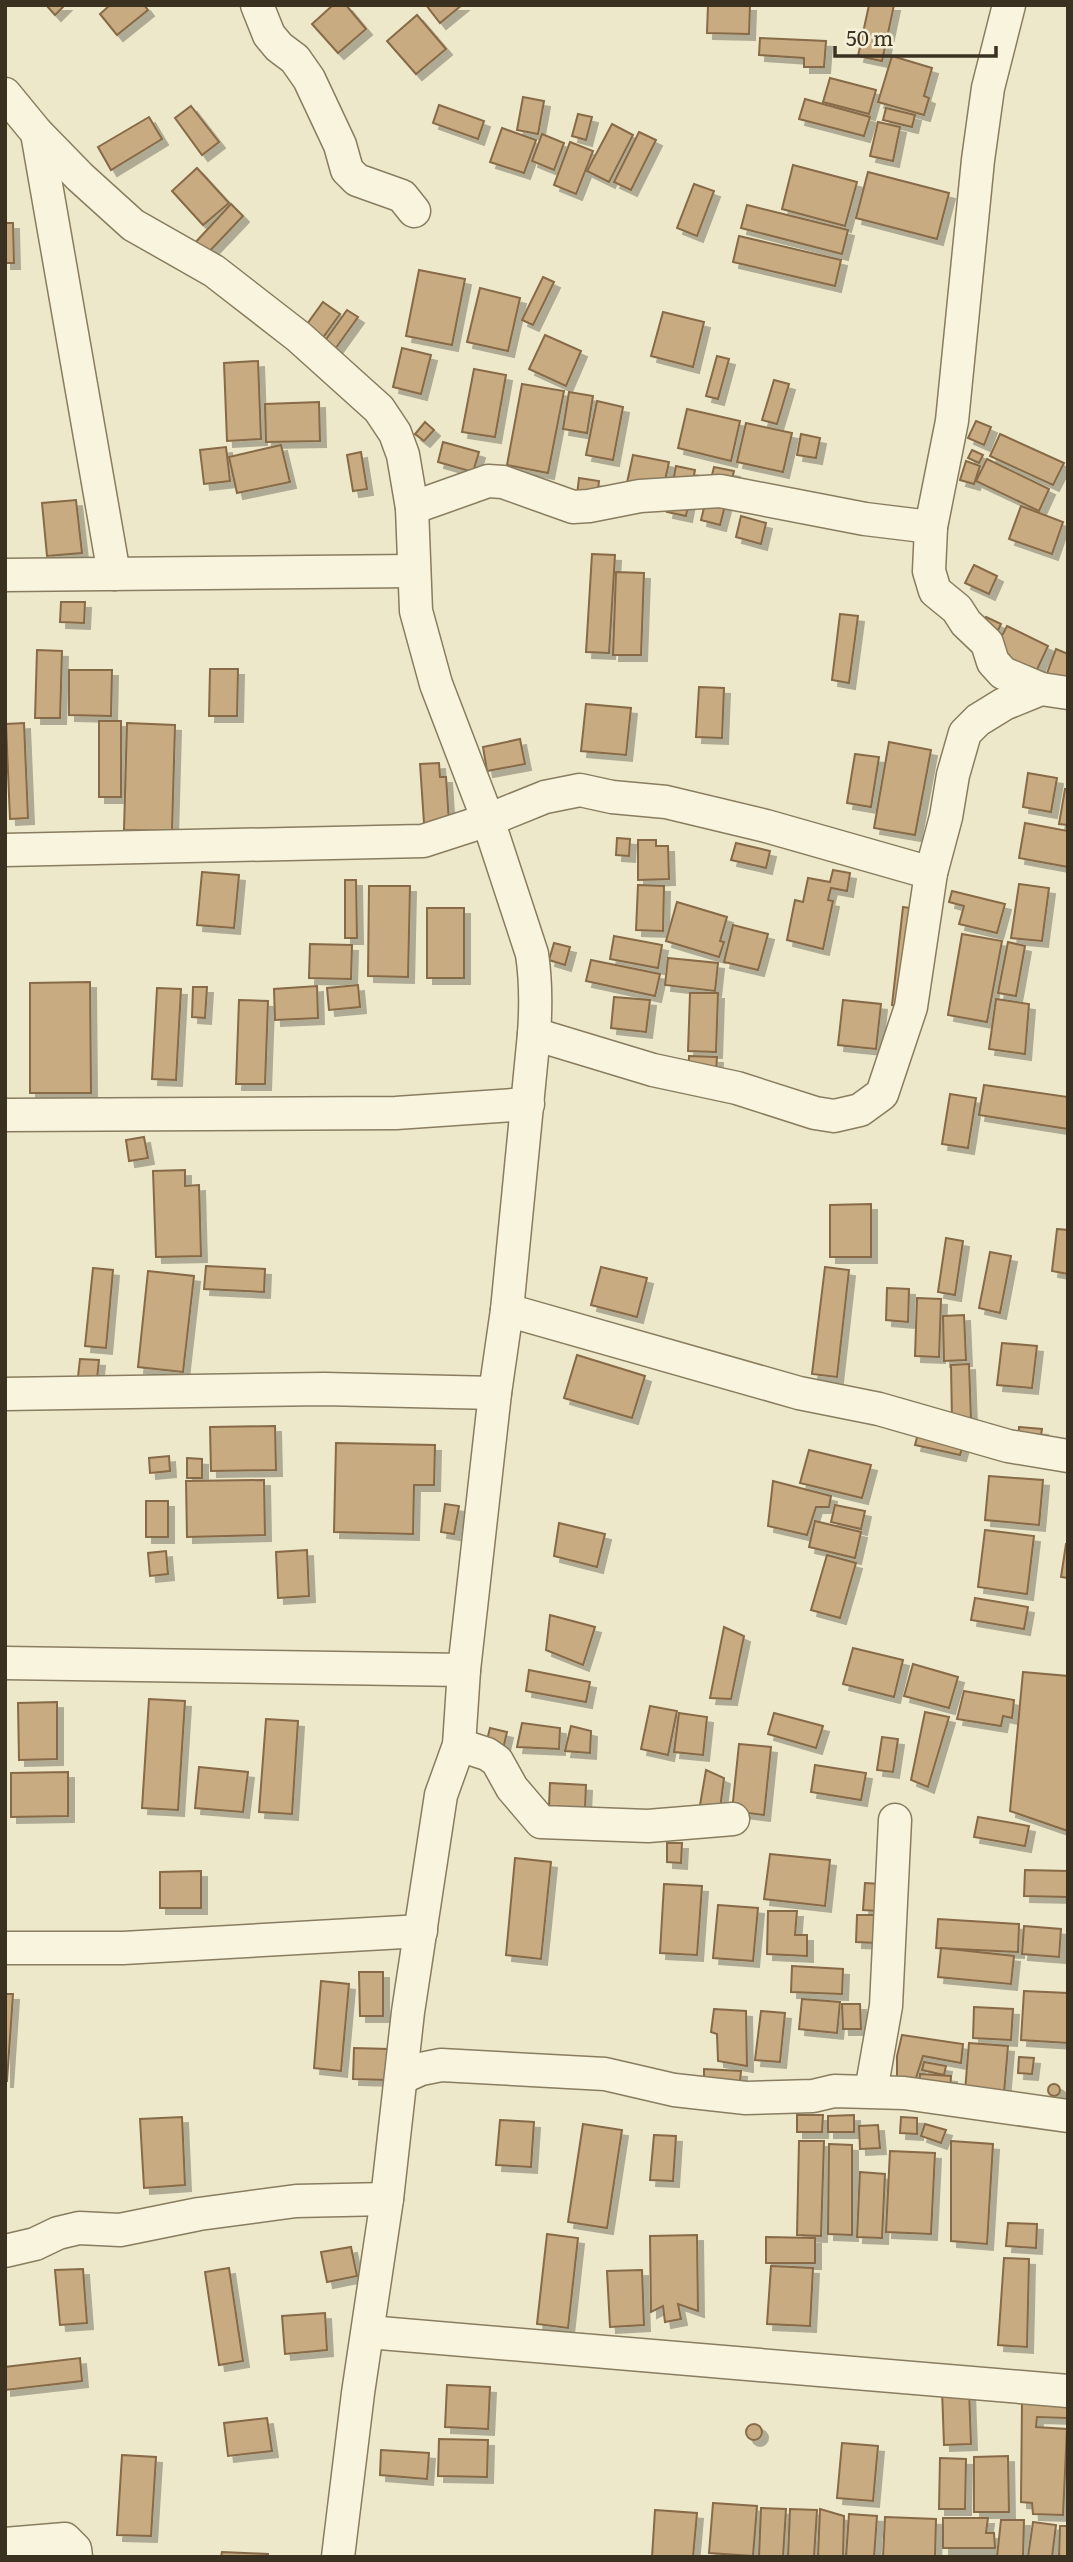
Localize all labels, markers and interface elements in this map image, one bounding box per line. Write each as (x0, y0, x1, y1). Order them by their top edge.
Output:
scale bar (835, 14, 996, 58)
text: 50 m (846, 21, 893, 52)

